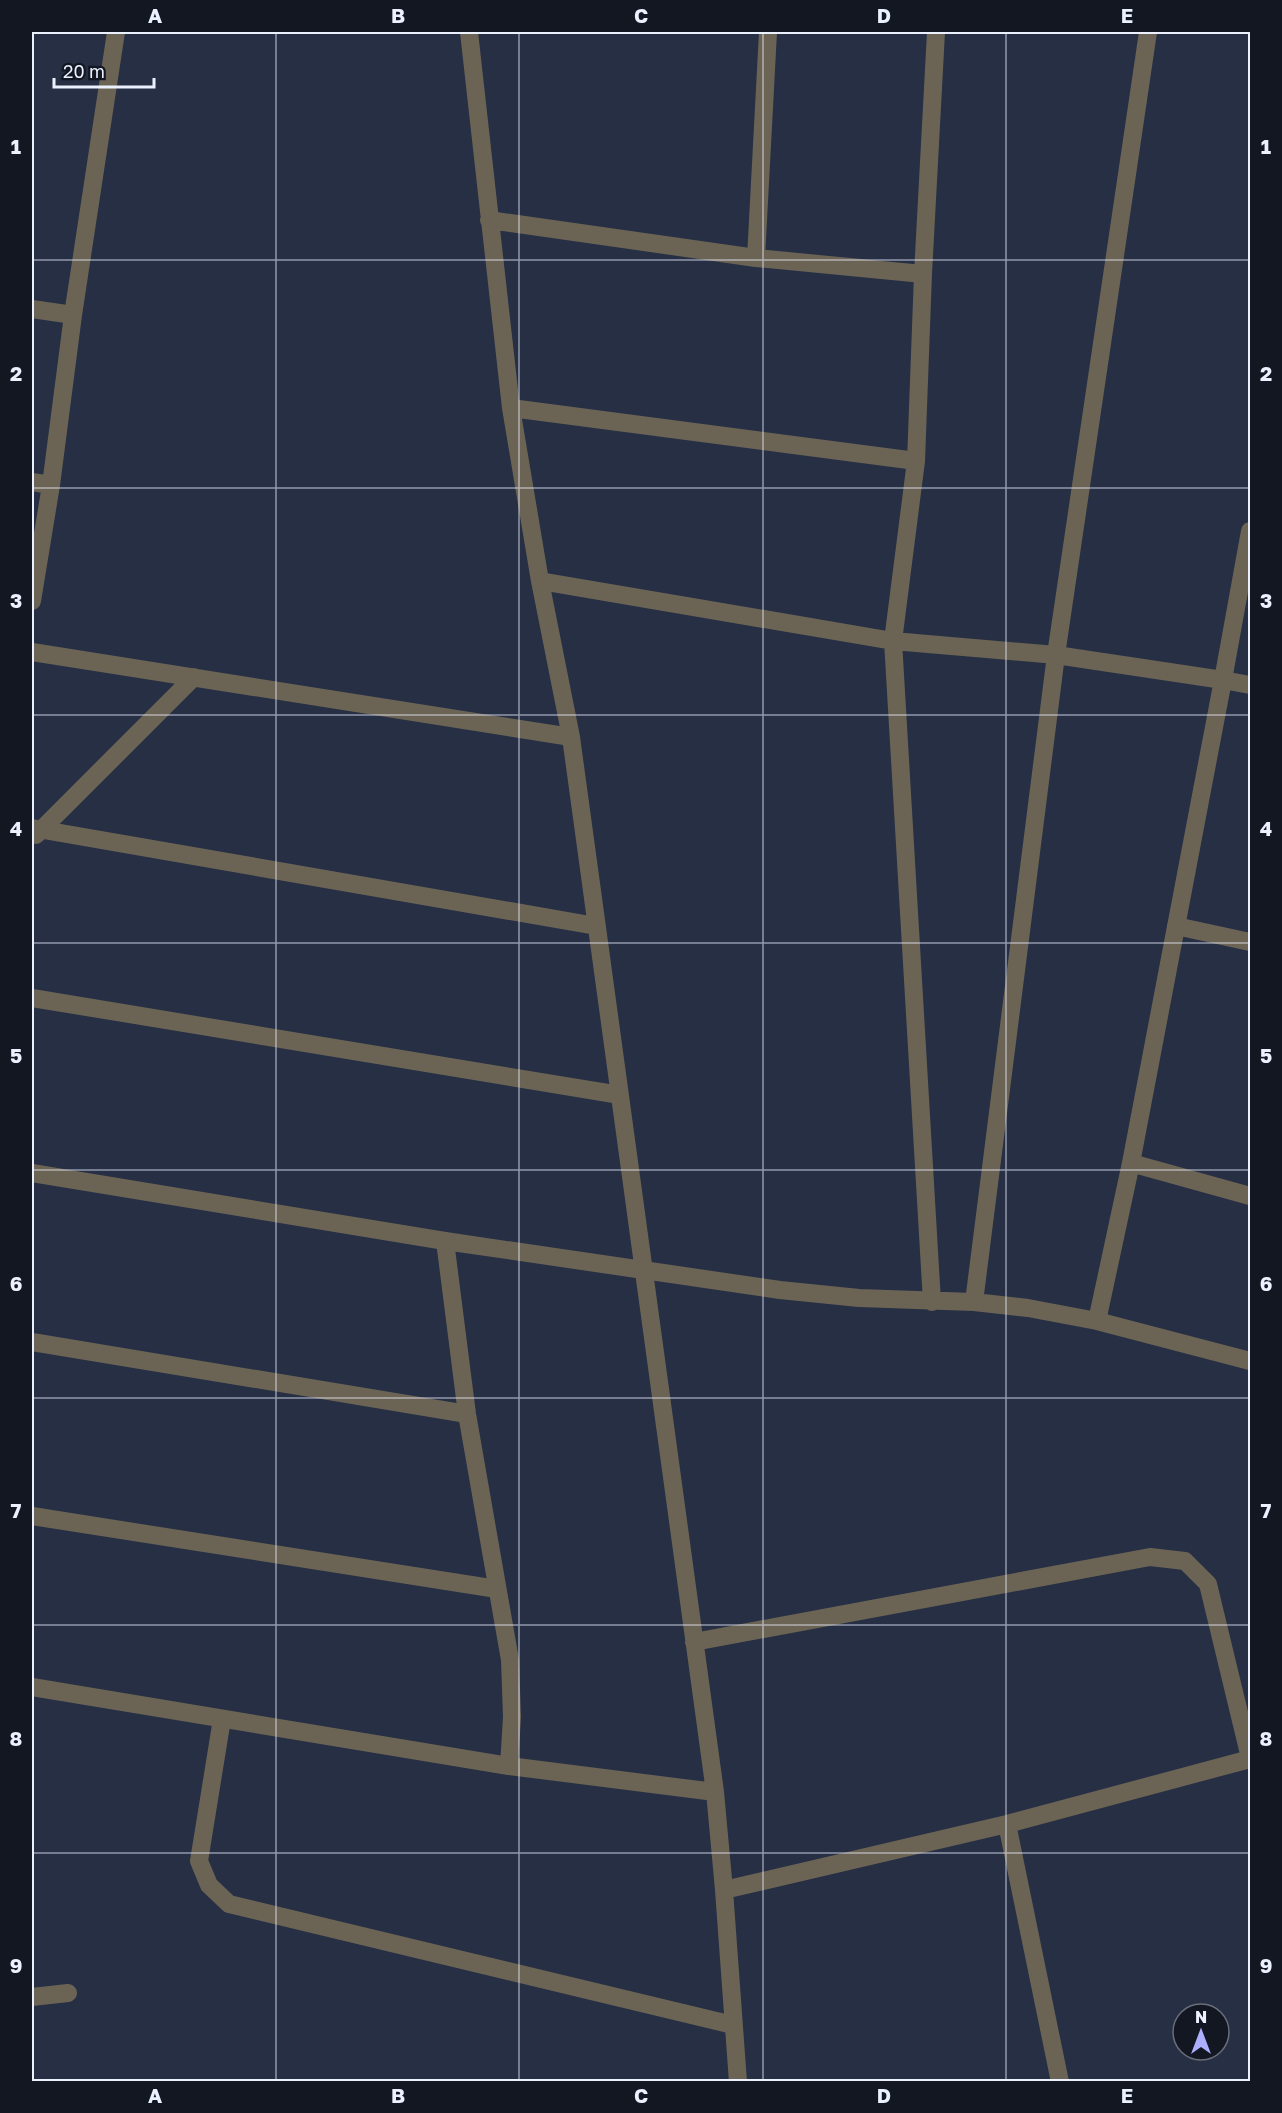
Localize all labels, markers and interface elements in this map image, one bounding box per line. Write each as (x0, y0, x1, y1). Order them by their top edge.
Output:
text: A (148, 3, 162, 27)
text: B (391, 3, 405, 27)
text: C (634, 3, 648, 27)
text: D (877, 3, 891, 27)
text: E (1121, 3, 1133, 27)
scale bar (54, 51, 154, 89)
text: 20 m (63, 60, 105, 82)
text: 1 (11, 134, 21, 158)
text: 1 (1261, 134, 1271, 158)
text: 2 (10, 361, 22, 385)
text: 2 (1260, 361, 1272, 385)
text: 3 (10, 588, 22, 612)
text: 3 (1260, 588, 1272, 612)
text: 4 (10, 816, 22, 840)
text: 4 (1260, 816, 1272, 840)
text: 5 (10, 1043, 22, 1067)
text: 5 (1260, 1043, 1272, 1067)
text: 6 (10, 1271, 22, 1295)
text: 6 (1260, 1271, 1272, 1295)
text: 7 (11, 1498, 22, 1522)
text: 7 (1261, 1498, 1272, 1522)
text: 8 (10, 1726, 22, 1750)
text: 8 (1260, 1726, 1272, 1750)
text: 9 (10, 1953, 22, 1977)
text: 9 (1260, 1953, 1272, 1977)
north arrow (1171, 2002, 1231, 2062)
text: N (1195, 2007, 1207, 2027)
text: A (148, 2083, 162, 2107)
text: B (391, 2083, 405, 2107)
text: C (634, 2083, 648, 2107)
text: D (877, 2083, 891, 2107)
text: E (1121, 2083, 1133, 2107)

